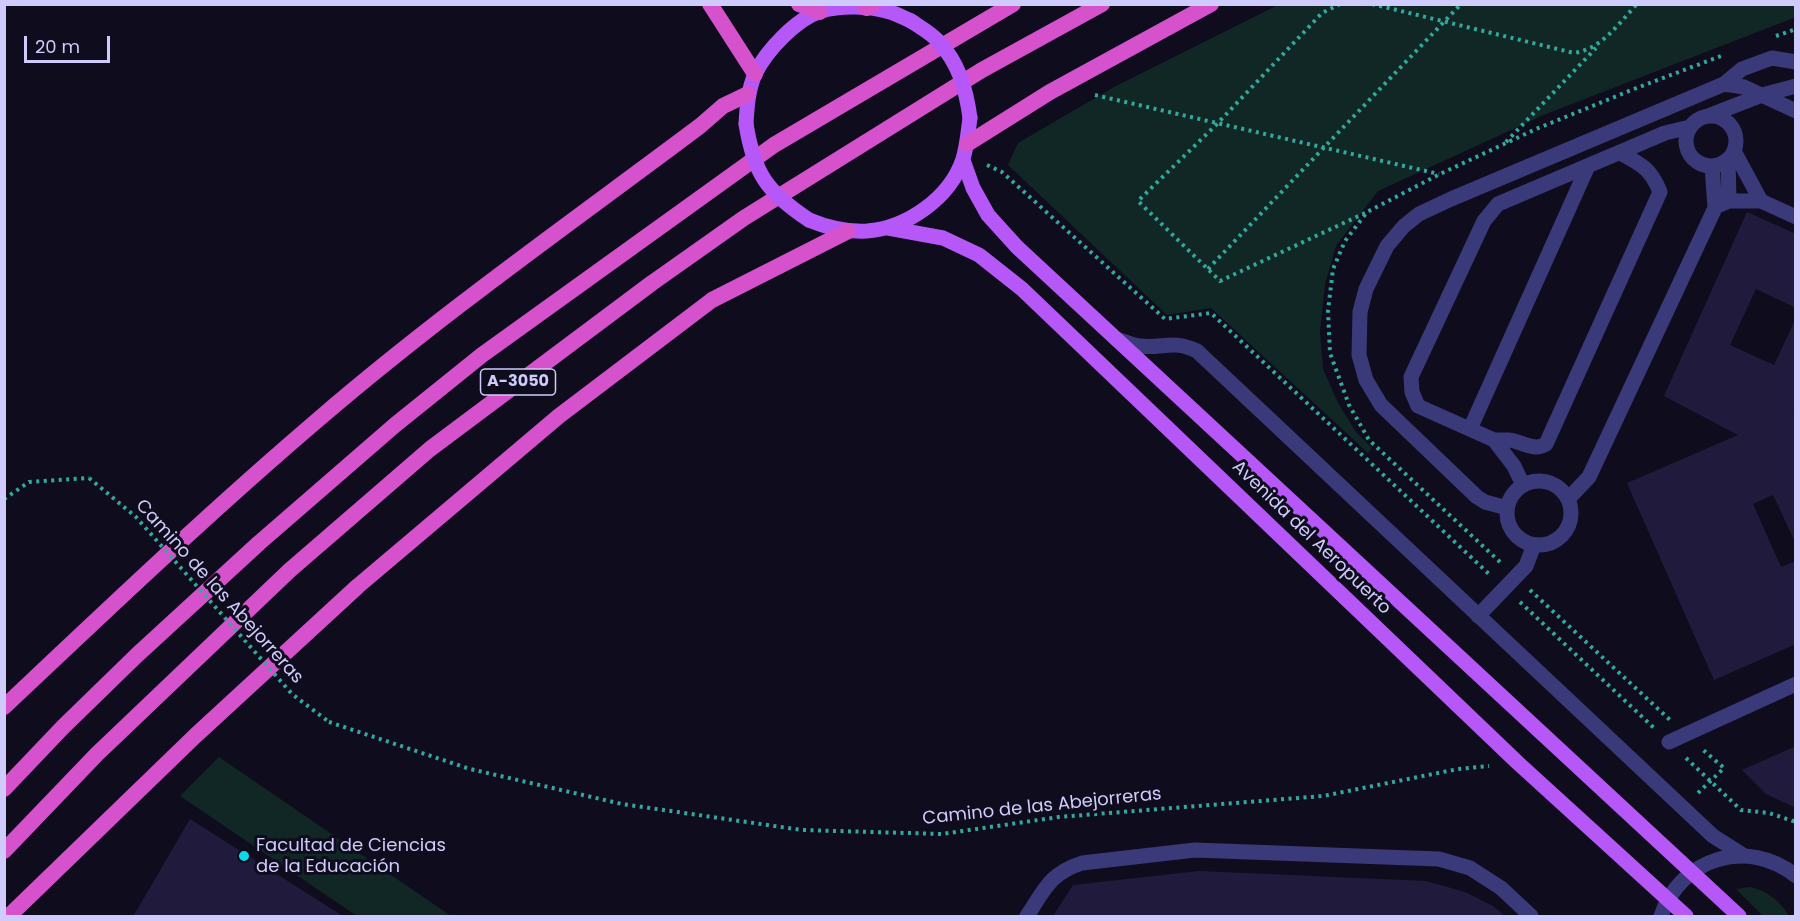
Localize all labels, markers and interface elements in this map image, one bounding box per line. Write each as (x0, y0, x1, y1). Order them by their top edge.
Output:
scale bar (27, 24, 112, 62)
text: 20 m (35, 34, 80, 59)
road number: A-3050 (480, 369, 556, 395)
street label: Avenida del Aeropuerto (1227, 457, 1395, 619)
street label: Camino de las Abejorreras (131, 496, 307, 688)
street label: Camino de las Abejorreras (921, 784, 1163, 830)
place label: Facultad de Ciencias de la Educación (256, 835, 446, 878)
marker: Facultad de Ciencias de la Educación (237, 849, 251, 863)

